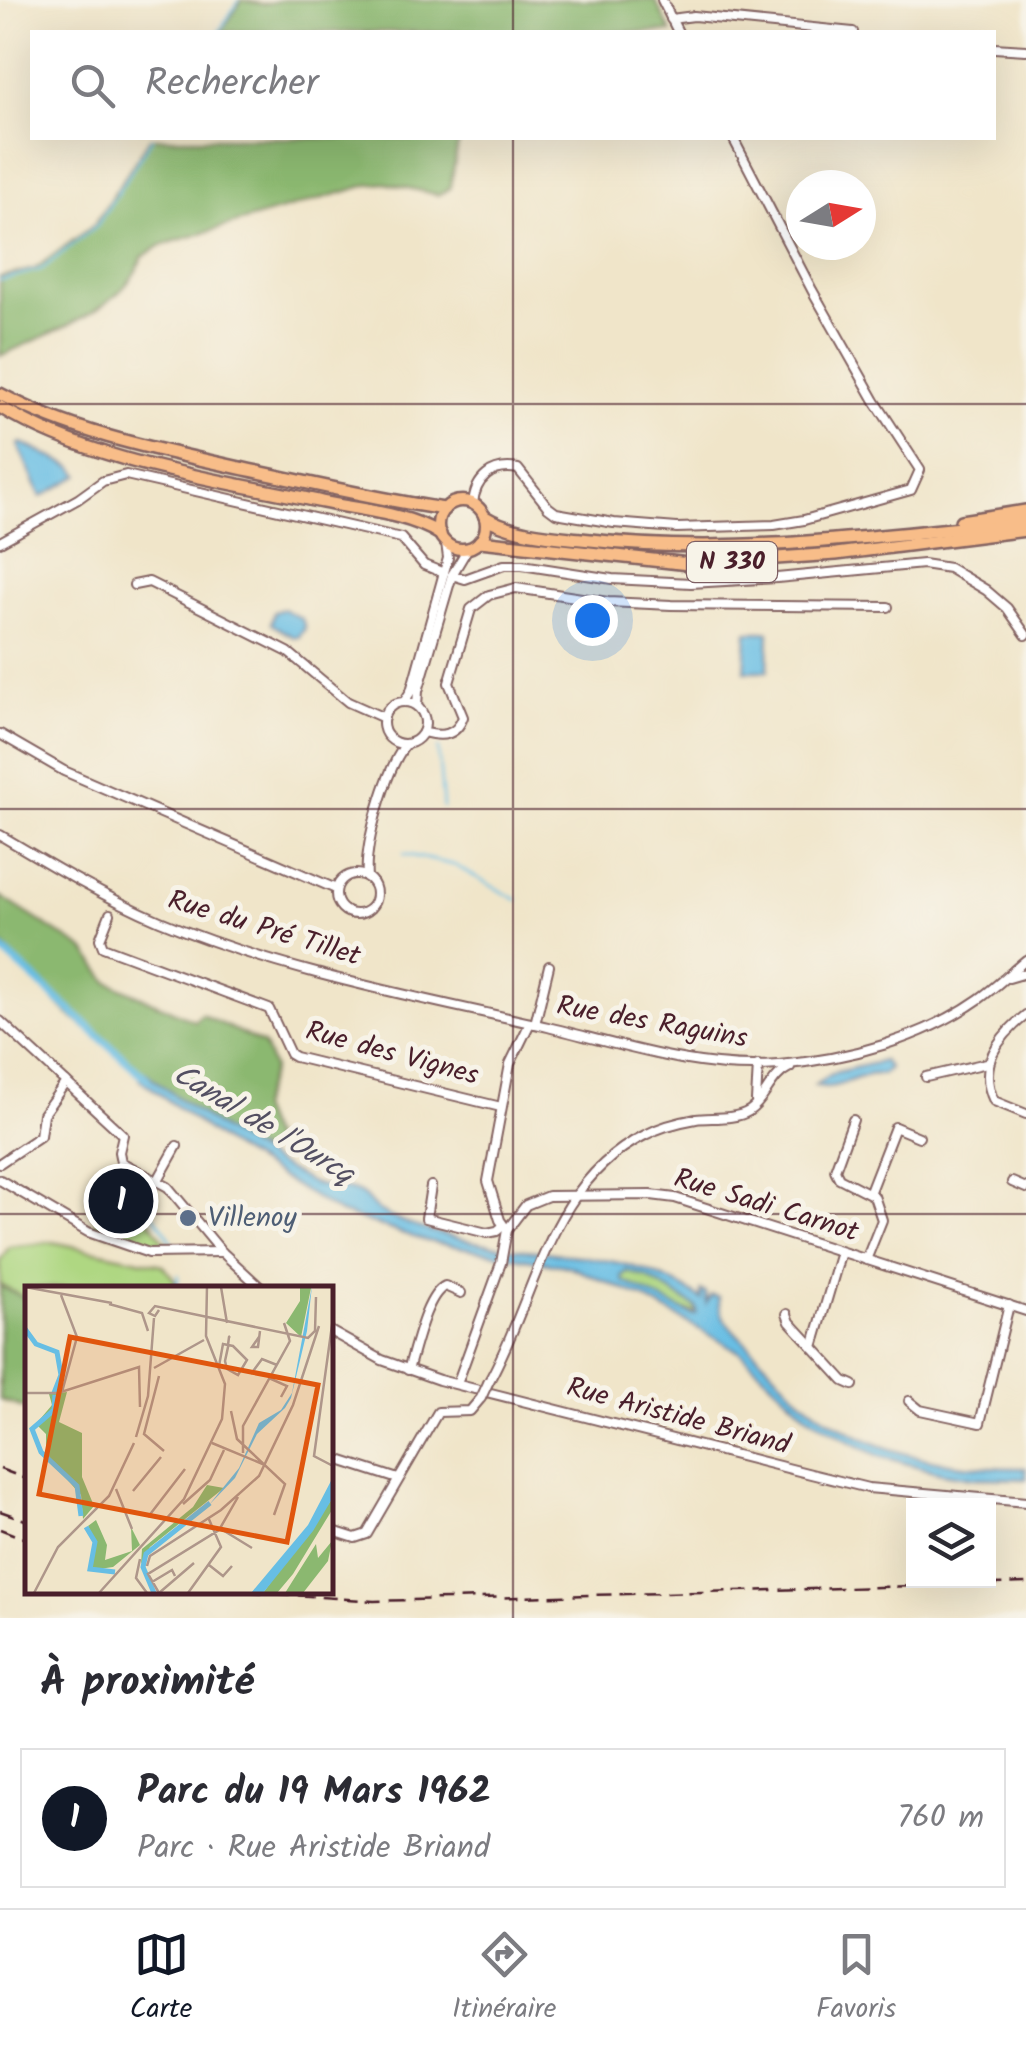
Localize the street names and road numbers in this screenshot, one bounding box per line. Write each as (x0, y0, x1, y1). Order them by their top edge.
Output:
road number: N 330 (687, 542, 777, 582)
street label: Rue du Pré Tillet (162, 878, 367, 980)
street label: Rue des Raguins (553, 984, 751, 1062)
street label: Rue des Vignes (300, 1009, 484, 1099)
street label: Rue Sadi Carnot (668, 1157, 865, 1256)
street label: Rue Aristide Briand (561, 1366, 796, 1469)

